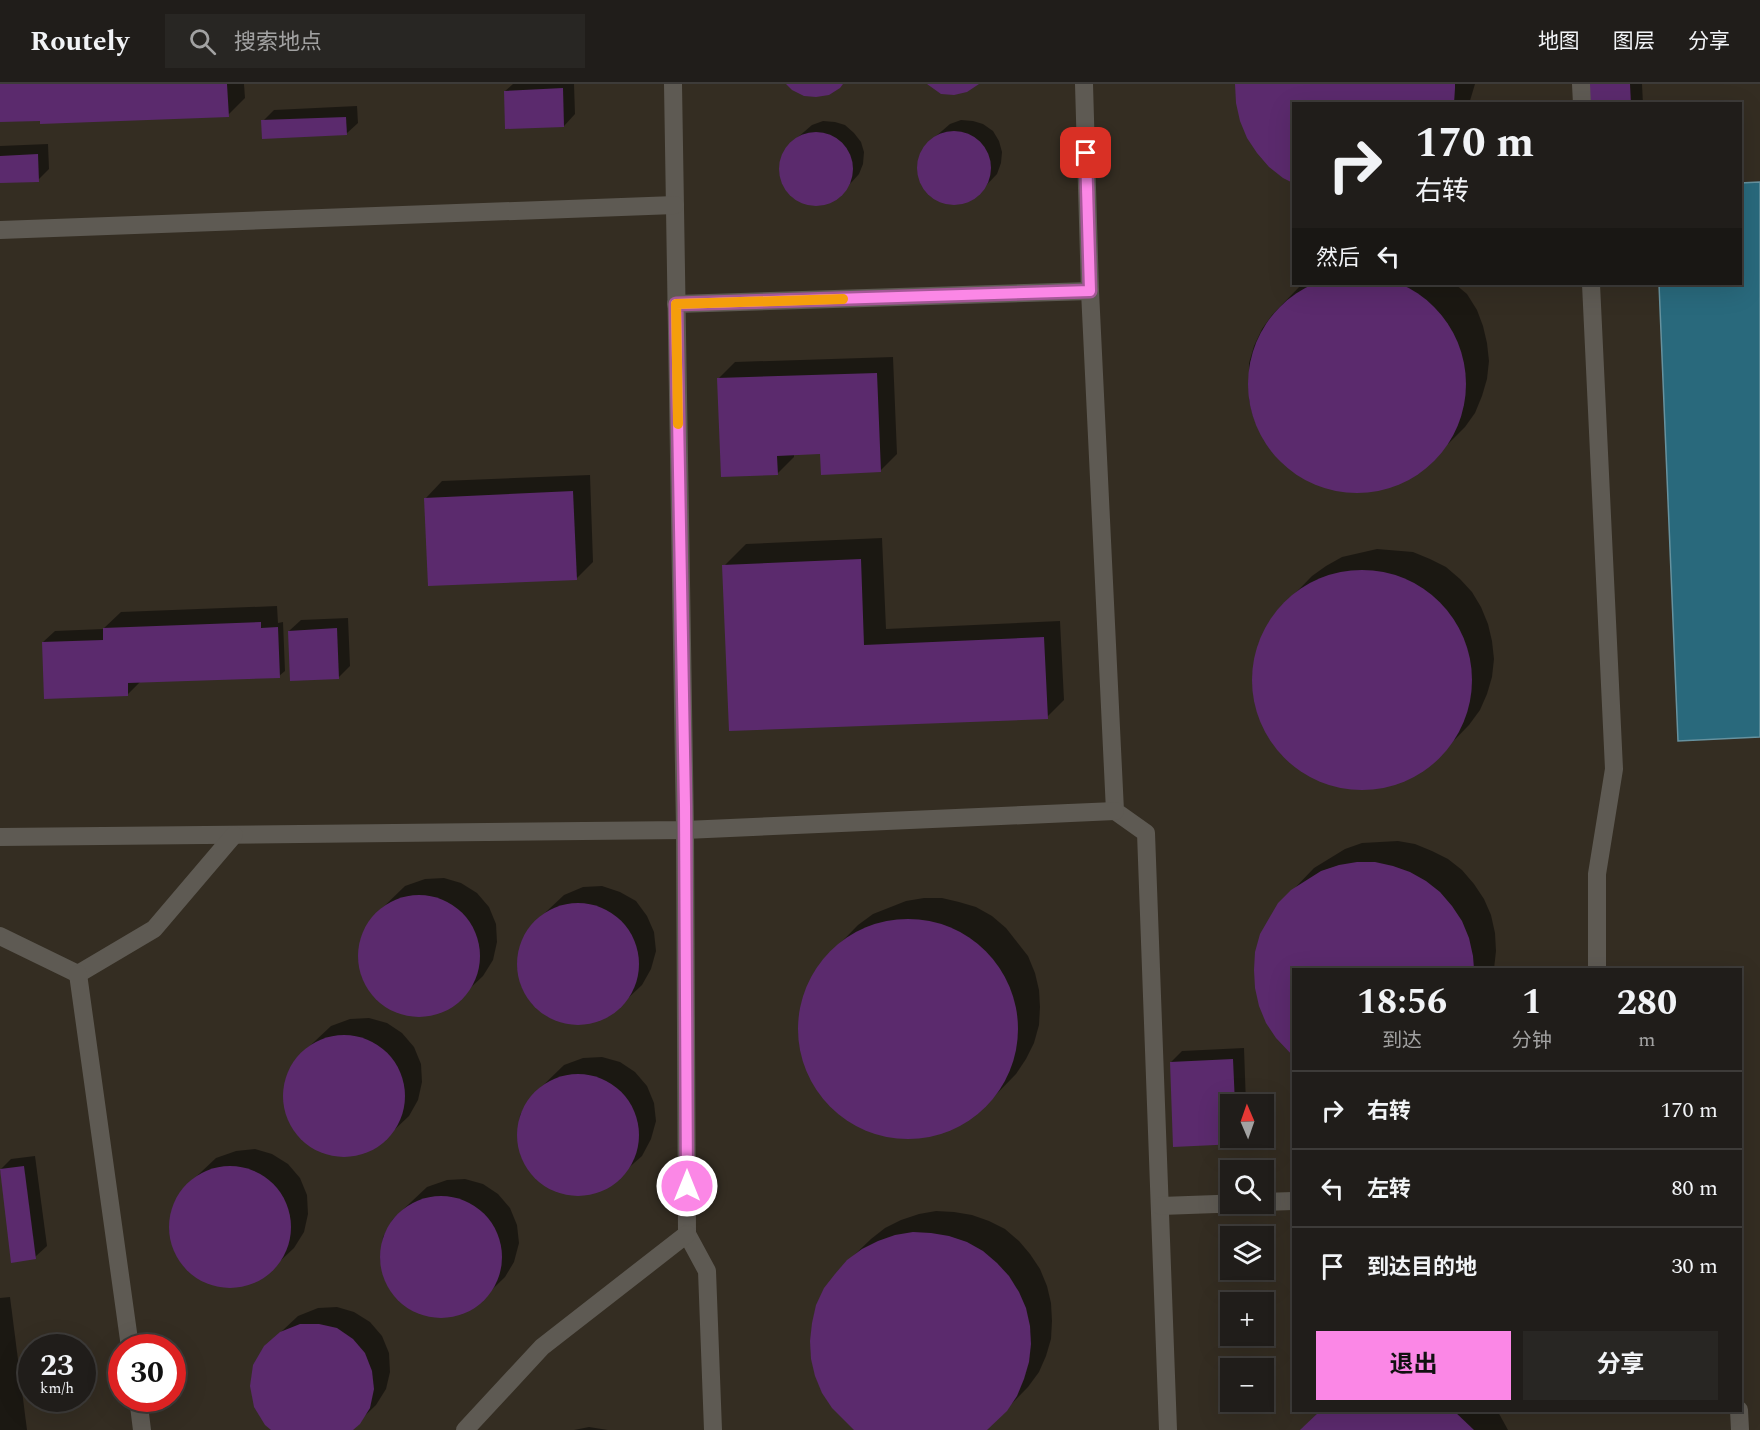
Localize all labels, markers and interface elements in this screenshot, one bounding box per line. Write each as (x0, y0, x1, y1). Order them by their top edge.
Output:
search box (165, 14, 585, 68)
text: Routely (30, 20, 129, 63)
icon: search (186, 25, 219, 58)
text: 搜索地点 (234, 26, 322, 59)
text: 地图 (1538, 26, 1580, 58)
text: 图层 (1613, 26, 1655, 58)
text: 分享 (1688, 26, 1730, 58)
text: 170 m (1415, 112, 1534, 175)
icon: right (1316, 126, 1394, 204)
pin (1060, 127, 1111, 178)
icon: arrive (1069, 136, 1102, 169)
text: 右转 (1415, 171, 1469, 213)
icon: left (1372, 240, 1405, 273)
text: 然后 (1316, 242, 1360, 275)
text: 18:56 (1357, 975, 1447, 1030)
text: 1 (1522, 975, 1542, 1030)
text: 280 (1617, 976, 1677, 1031)
text: m (1638, 1025, 1656, 1055)
text: 到达 (1382, 1026, 1422, 1056)
text: 分钟 (1512, 1026, 1552, 1056)
north arrow (1220, 1094, 1274, 1148)
map controls (1220, 1094, 1274, 1412)
icon: right (1316, 1094, 1349, 1127)
text: 170 m (1661, 1094, 1718, 1127)
text: 右转 (1367, 1095, 1411, 1128)
position arrow (655, 1154, 719, 1218)
button: search (1220, 1160, 1274, 1214)
icon: left (1316, 1172, 1349, 1205)
text: 80 m (1672, 1172, 1718, 1205)
text: 左转 (1367, 1173, 1411, 1206)
button: layers (1220, 1226, 1274, 1280)
icon: arrive (1316, 1250, 1349, 1283)
text: 30 m (1672, 1250, 1718, 1283)
text: 到达目的地 (1367, 1251, 1477, 1284)
button: + (1220, 1292, 1274, 1346)
button: 退出 (1316, 1331, 1511, 1400)
button: 分享 (1523, 1331, 1718, 1400)
speed limit sign: 30 (108, 1334, 186, 1412)
text: 23 (40, 1343, 74, 1389)
button: − (1220, 1358, 1274, 1412)
text: km/h (40, 1377, 74, 1400)

